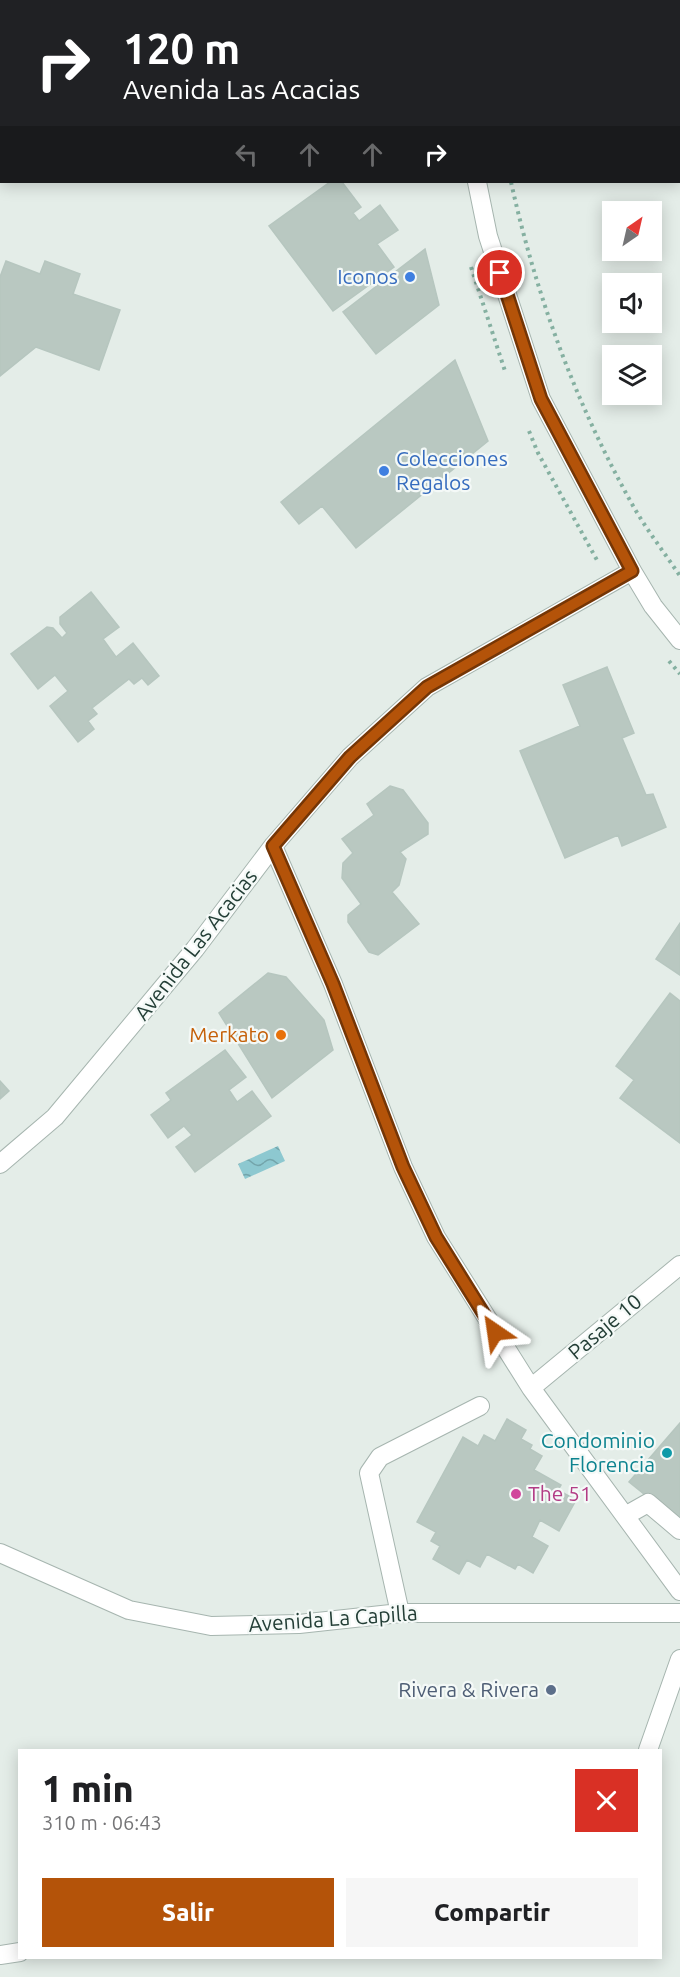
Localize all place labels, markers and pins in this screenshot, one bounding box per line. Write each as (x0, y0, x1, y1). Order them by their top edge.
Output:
pin (474, 247, 525, 298)
place label: Iconos (337, 264, 398, 288)
marker: Iconos (403, 270, 417, 284)
place label: Colecciones Regalos (396, 446, 508, 494)
marker: Colecciones Regalos (377, 464, 391, 478)
place label: Merkato (189, 1022, 269, 1046)
marker: Merkato (274, 1028, 288, 1042)
place label: Condominio Florencia (541, 1428, 655, 1476)
marker: Condominio Florencia (660, 1446, 674, 1460)
place label: The 51 (528, 1481, 592, 1505)
marker: The 51 (509, 1487, 523, 1501)
place label: Rivera & Rivera (398, 1677, 539, 1701)
marker: Rivera & Rivera (544, 1683, 558, 1697)

